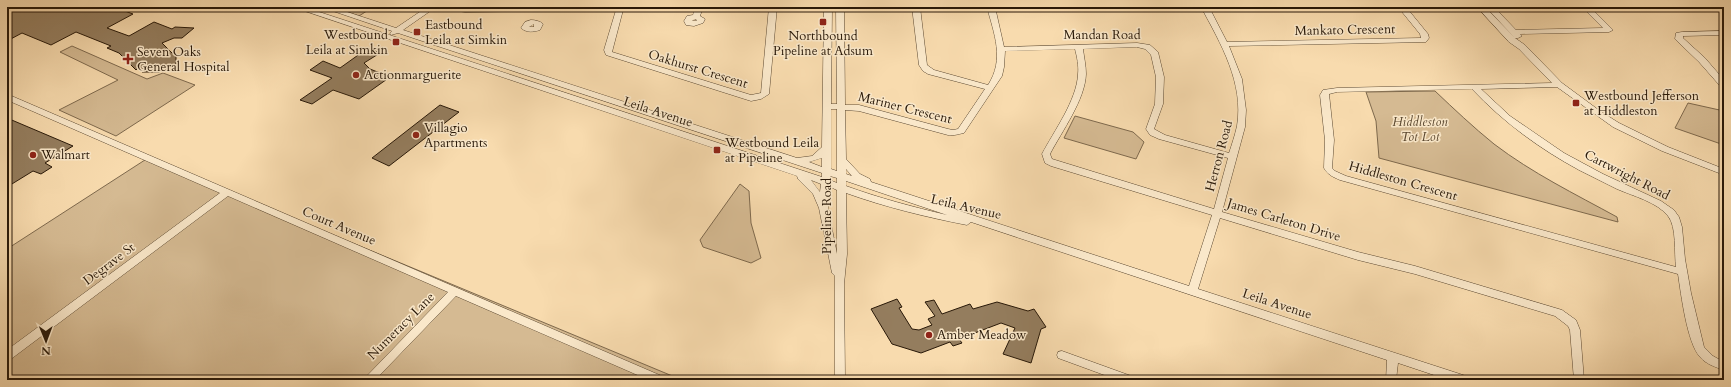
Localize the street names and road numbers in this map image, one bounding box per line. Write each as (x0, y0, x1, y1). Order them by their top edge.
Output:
street label: Mankato Crescent (1294, 20, 1396, 40)
street label: Mandan Road (1063, 26, 1141, 44)
street label: Oakhurst Crescent (646, 45, 750, 93)
street label: Mariner Crescent (856, 88, 954, 128)
street label: Leila Avenue (621, 92, 695, 132)
street label: Herron Road (1201, 118, 1237, 193)
street label: Cartwright Road (1581, 146, 1673, 204)
street label: Hiddleston Crescent (1347, 157, 1459, 205)
street label: Pipeline Road (818, 178, 836, 254)
street label: Leila Avenue (929, 190, 1003, 224)
street label: James Carleton Drive (1223, 194, 1343, 246)
street label: Court Avenue (299, 202, 379, 250)
street label: Degrave St (79, 239, 139, 289)
street label: Leila Avenue (1240, 284, 1314, 324)
street label: Numeracy Lane (363, 288, 439, 364)

